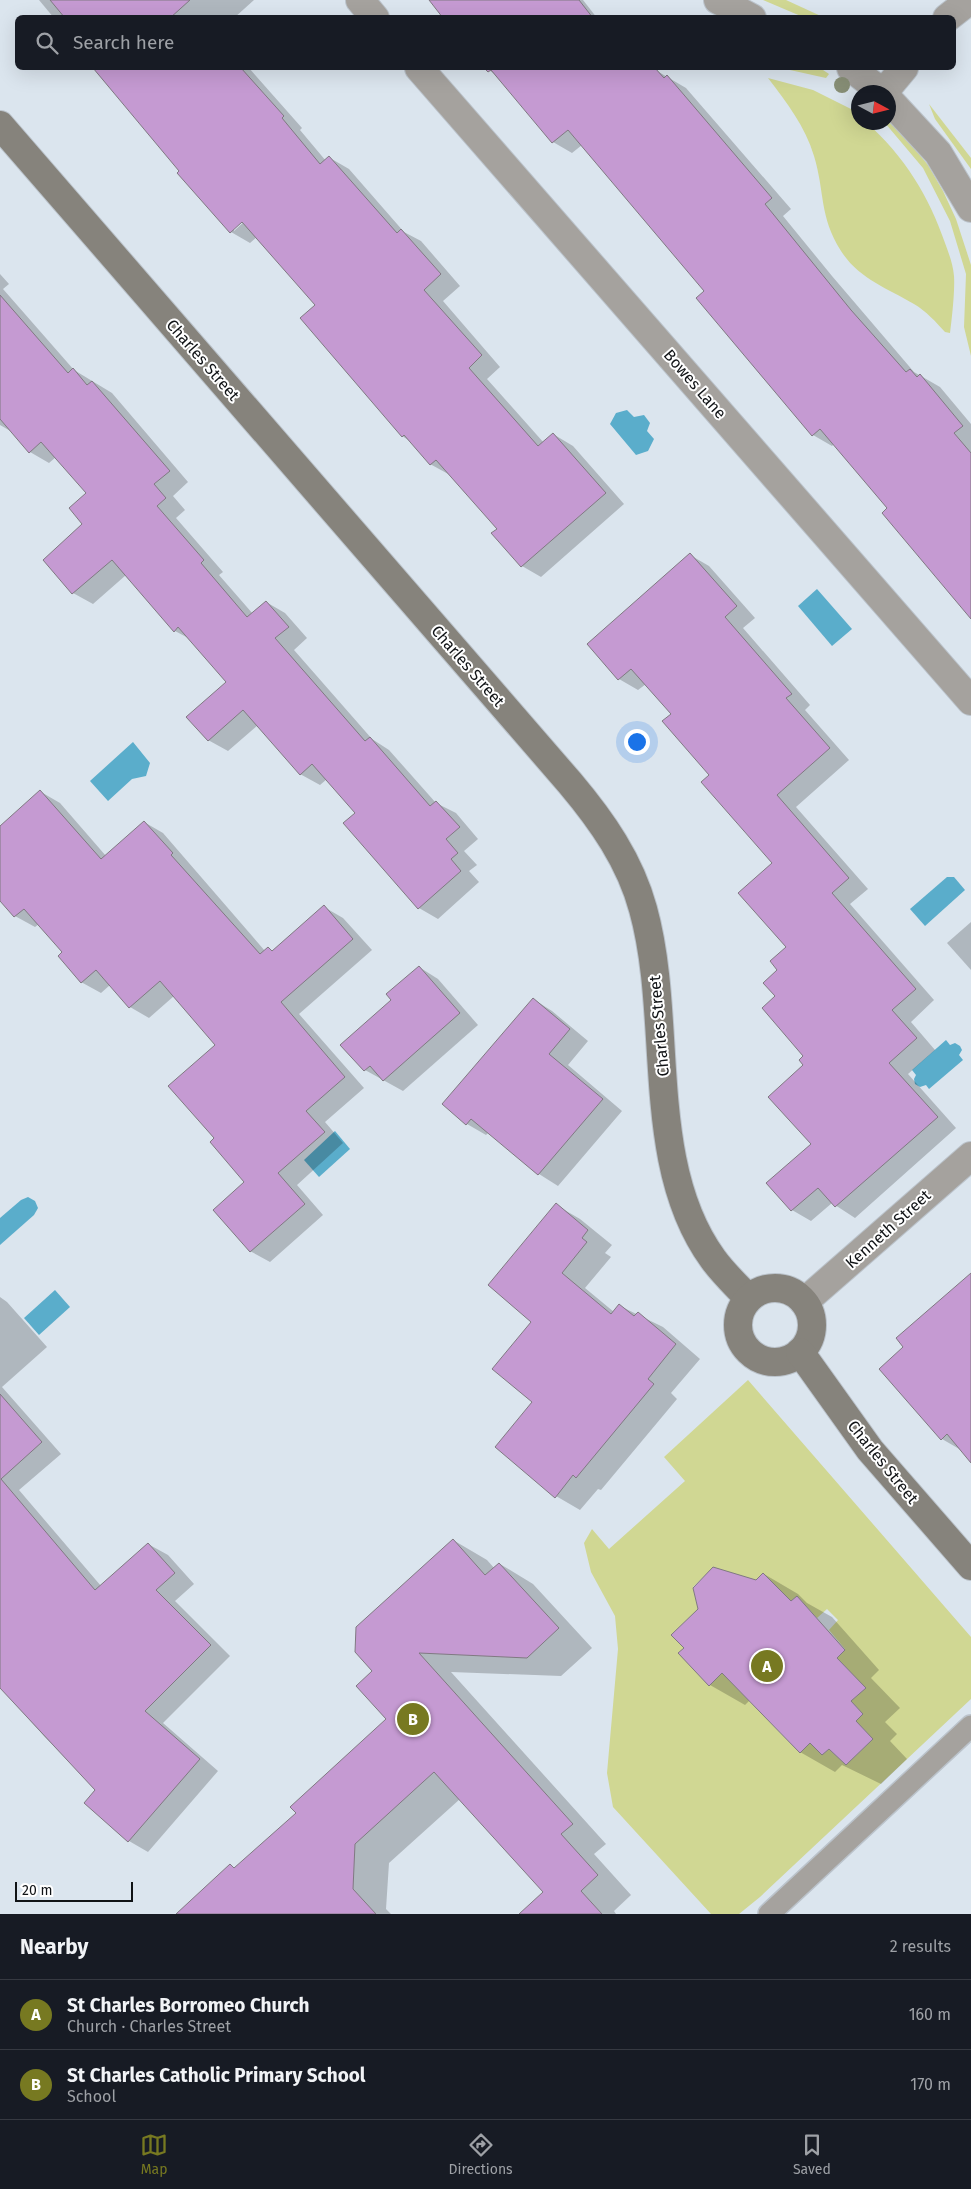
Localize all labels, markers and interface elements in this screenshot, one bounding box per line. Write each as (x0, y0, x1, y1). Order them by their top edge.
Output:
search box (15, 15, 956, 70)
icon: search (33, 29, 61, 57)
text: Search here (73, 31, 174, 54)
north arrow (851, 85, 896, 130)
street label: Charles Street (163, 315, 244, 405)
street label: Bowes Lane (660, 345, 730, 423)
street label: Charles Street (428, 621, 509, 711)
your location (624, 729, 650, 755)
street label: Charles Street (645, 974, 673, 1077)
street label: Kenneth Street (841, 1186, 935, 1272)
street label: Charles Street (844, 1417, 922, 1508)
pin: A (751, 1647, 783, 1685)
pin: B (397, 1700, 429, 1738)
scale bar (15, 1879, 132, 1902)
text: 20 m (22, 1882, 52, 1899)
text: Nearby (20, 1934, 88, 1960)
text: 2 results (890, 1937, 951, 1956)
text: St Charles Borromeo Church (67, 1994, 310, 2017)
text: A (31, 2005, 41, 2024)
text: 160 m (909, 2005, 951, 2024)
text: Church · Charles Street (67, 2017, 231, 2036)
text: St Charles Catholic Primary School (67, 2064, 366, 2087)
text: B (31, 2075, 41, 2094)
text: 170 m (910, 2075, 951, 2094)
text: School (67, 2087, 116, 2106)
tab: Map (140, 2131, 168, 2178)
tab: Directions (448, 2131, 513, 2178)
tab: Saved (793, 2131, 831, 2178)

